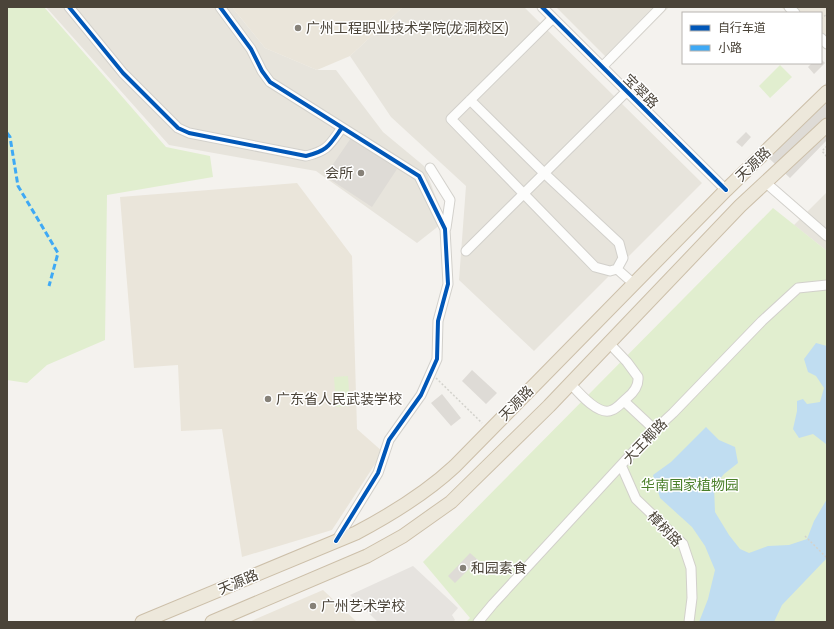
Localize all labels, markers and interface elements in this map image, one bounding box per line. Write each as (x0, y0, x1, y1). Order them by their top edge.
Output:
legend (682, 12, 822, 64)
place label: 广州工程职业技术学院(龙洞校区) (306, 20, 509, 36)
text: 自行车道 (718, 21, 766, 35)
marker: 广州工程职业技术学院(龙洞校区) (293, 23, 303, 33)
text: 小路 (718, 41, 742, 55)
street label: 宝翠路 (620, 70, 662, 112)
street label: 天源路 (732, 144, 774, 184)
place label: 会所 (325, 165, 353, 181)
marker: 会所 (356, 168, 366, 178)
street label: 天源路 (496, 382, 536, 424)
place label: 广东省人民武装学校 (276, 391, 402, 407)
marker: 广东省人民武装学校 (263, 394, 273, 404)
street label: 大王椰路 (620, 415, 670, 467)
park label: 华南国家植物园 (641, 477, 739, 493)
street label: 樟树路 (645, 508, 685, 550)
place label: 和园素食 (471, 560, 527, 576)
marker: 和园素食 (458, 563, 468, 573)
street label: 天源路 (216, 566, 260, 598)
place label: 广州艺术学校 (321, 598, 405, 614)
marker: 广州艺术学校 (308, 601, 318, 611)

